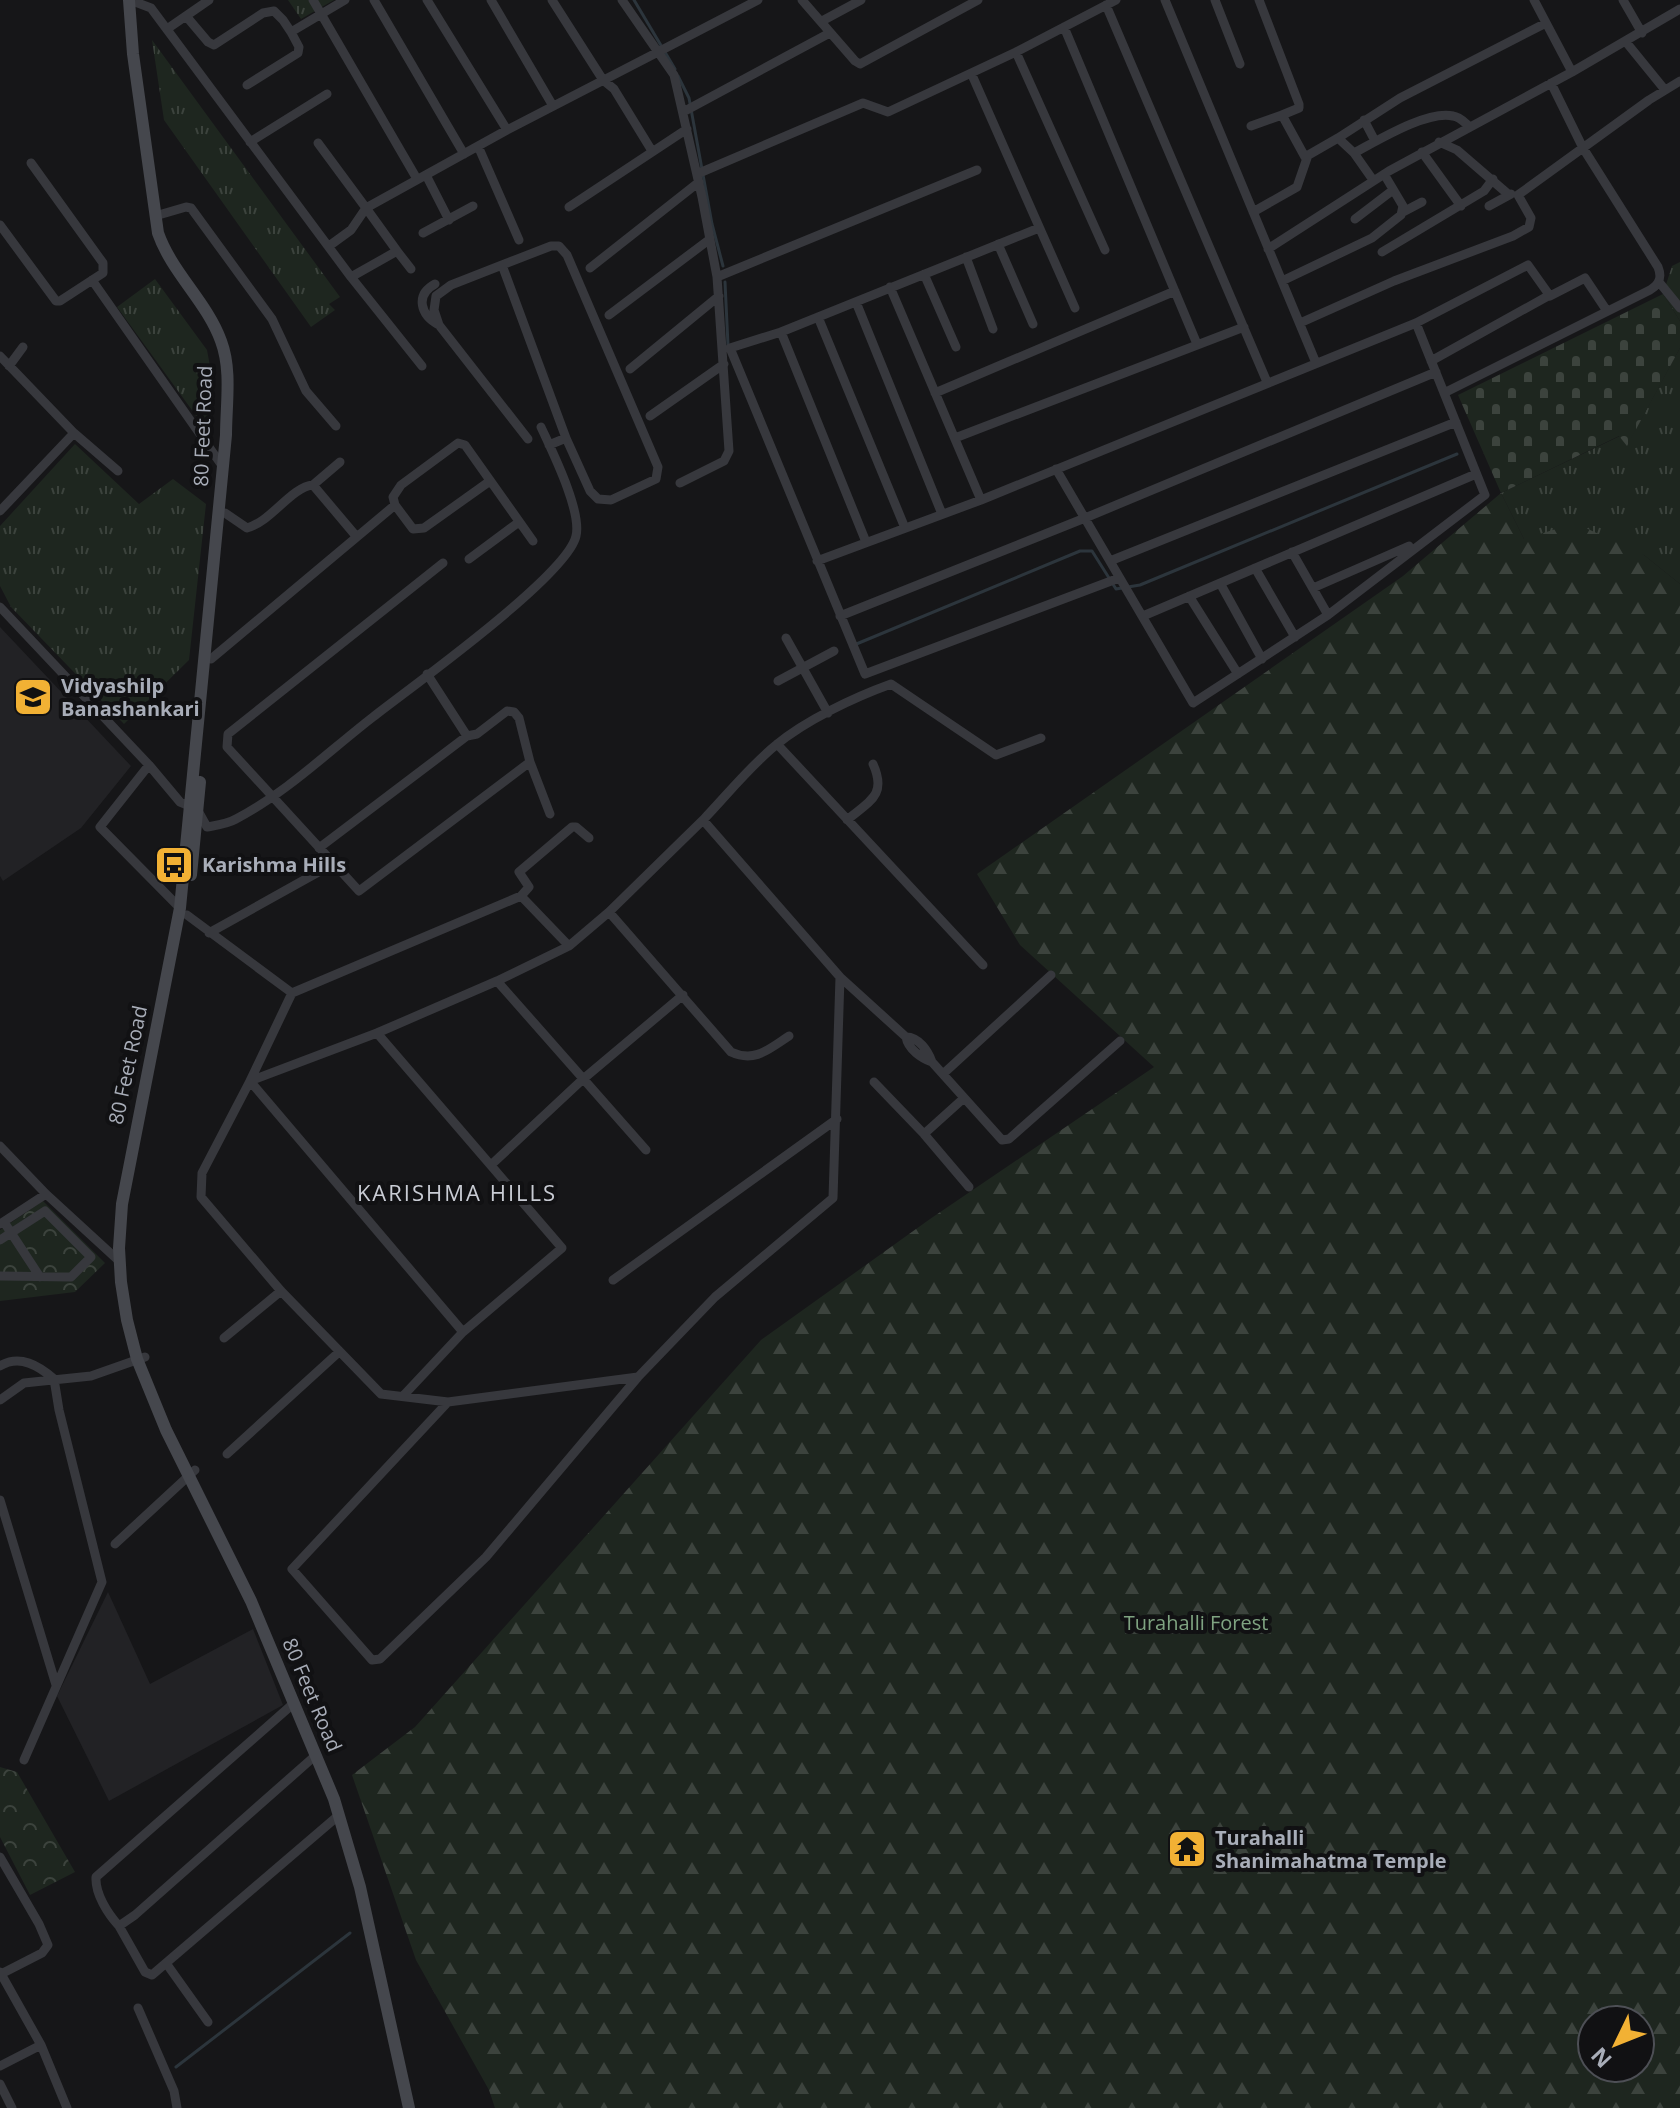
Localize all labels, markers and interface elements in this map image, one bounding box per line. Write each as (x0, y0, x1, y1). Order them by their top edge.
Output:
street label: 80 Feet Road (187, 365, 218, 487)
place label: Vidyashilp Banashankari (61, 672, 200, 722)
school or university icon: Vidyashilp Banashankari (12, 676, 54, 718)
bus stop icon: Karishma Hills (153, 844, 195, 886)
place label: Karishma Hills (202, 851, 346, 878)
street label: 80 Feet Road (102, 1003, 153, 1127)
district label: KARISHMA HILLS (357, 1177, 557, 1207)
park label: Turahalli Forest (1124, 1609, 1268, 1636)
street label: 80 Feet Road (276, 1634, 349, 1756)
place label: Turahalli Shanimahatma Temple (1215, 1824, 1447, 1874)
temple icon: Turahalli Shanimahatma Temple (1166, 1828, 1208, 1870)
north arrow (1576, 2004, 1656, 2084)
text: N (1584, 2042, 1618, 2075)

